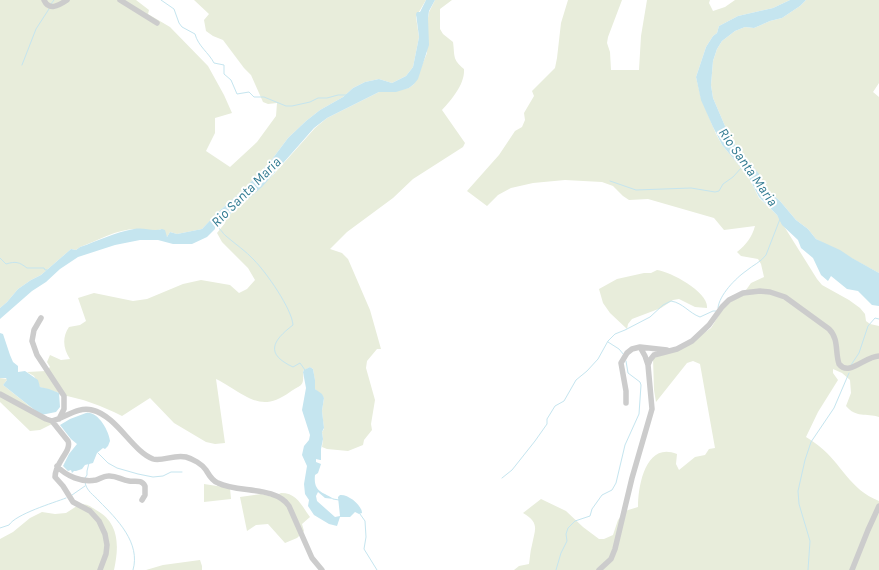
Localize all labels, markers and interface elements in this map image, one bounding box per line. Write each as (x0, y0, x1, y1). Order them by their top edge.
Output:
water label: Rio Santa Maria (715, 125, 781, 209)
water label: Rio Santa Maria (208, 154, 284, 230)

